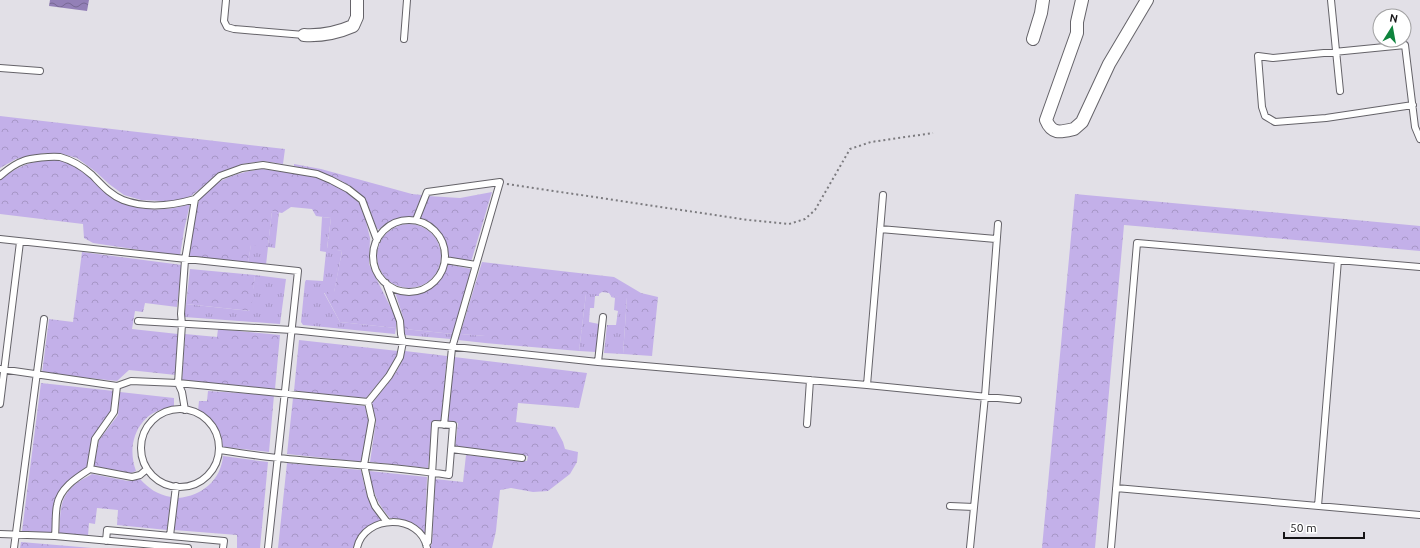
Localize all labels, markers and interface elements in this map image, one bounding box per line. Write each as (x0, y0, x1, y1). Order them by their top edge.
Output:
north arrow (1372, 8, 1412, 48)
text: N (1389, 12, 1399, 25)
scale bar (1284, 514, 1364, 540)
text: 50 m (1290, 521, 1317, 534)

